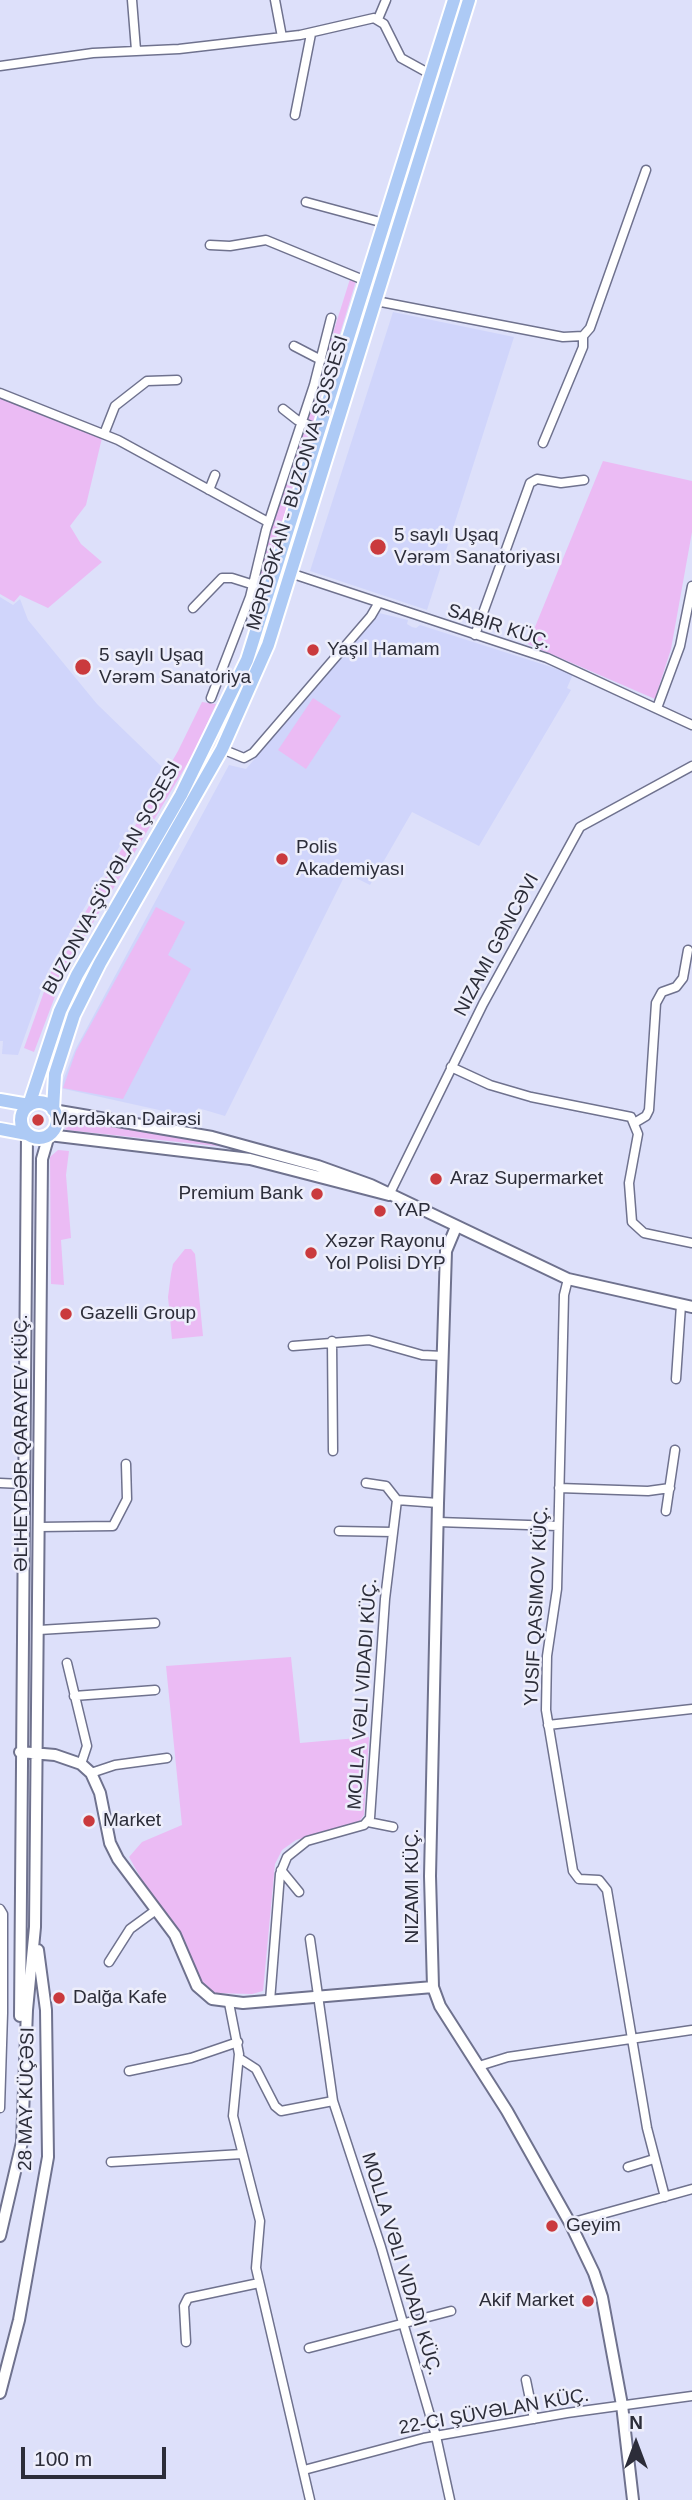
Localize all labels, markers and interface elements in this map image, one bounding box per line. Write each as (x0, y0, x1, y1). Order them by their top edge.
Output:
street label: MƏRDƏKAN - BUZONVA ŞOSSESI (242, 333, 354, 633)
place label: 5 saylı Uşaq Vərəm Sanatoriyası (394, 525, 561, 569)
marker: 5 saylı Uşaq Vərəm Sanatoriyası (368, 537, 388, 557)
street label: SABIR KÜÇ. (444, 600, 554, 654)
place label: Yaşıl Hamam (327, 639, 440, 661)
marker: Yaşıl Hamam (305, 642, 321, 658)
place label: 5 saylı Uşaq Vərəm Sanatoriya (99, 645, 251, 689)
marker: 5 saylı Uşaq Vərəm Sanatoriya (73, 657, 93, 677)
street label: BUZONVA-ŞÜVƏLAN ŞOSESI (38, 757, 186, 999)
place label: Polis Akademiyası (296, 837, 405, 881)
marker: Polis Akademiyası (274, 851, 290, 867)
street label: NIZAMI GƏNCƏVI (450, 870, 544, 1020)
place label: Mərdəkan Dairəsi (52, 1109, 201, 1131)
marker: Mərdəkan Dairəsi (30, 1112, 46, 1128)
place label: Araz Supermarket (450, 1168, 603, 1190)
marker: Araz Supermarket (428, 1171, 444, 1187)
place label: Premium Bank (178, 1183, 303, 1205)
marker: Premium Bank (309, 1186, 325, 1202)
place label: YAP (394, 1200, 431, 1222)
marker: YAP (372, 1203, 388, 1219)
place label: Xəzər Rayonu Yol Polisi DYP (325, 1231, 446, 1275)
marker: Xəzər Rayonu Yol Polisi DYP (303, 1245, 319, 1261)
place label: Gazelli Group (80, 1303, 196, 1325)
marker: Gazelli Group (58, 1306, 74, 1322)
street label: ƏLIHEYDƏR QARAYEV KÜÇ. (11, 1314, 33, 1572)
street label: YUSIF QASIMOV KÜÇ. (520, 1505, 554, 1707)
street label: MOLLA VƏLI VIDADI KÜÇ. (344, 1578, 382, 1810)
place label: Market (103, 1810, 161, 1832)
marker: Market (81, 1813, 97, 1829)
street label: NIZAMI KÜÇ. (402, 1828, 424, 1944)
place label: Dalğa Kafe (73, 1987, 167, 2009)
marker: Dalğa Kafe (51, 1990, 67, 2006)
street label: 28 MAY KÜÇƏSI (14, 2027, 40, 2171)
street label: MOLLA VƏLI VIDADI KÜÇ. (356, 2150, 446, 2378)
place label: Geyim (566, 2215, 621, 2237)
marker: Geyim (544, 2218, 560, 2234)
place label: Akif Market (479, 2290, 574, 2312)
marker: Akif Market (580, 2293, 596, 2309)
street label: 22-CI ŞÜVƏLAN KÜÇ. (397, 2384, 591, 2440)
north arrow (601, 2409, 671, 2479)
text: N (629, 2412, 643, 2433)
scale bar (24, 2434, 170, 2478)
text: 100 m (34, 2447, 92, 2470)

